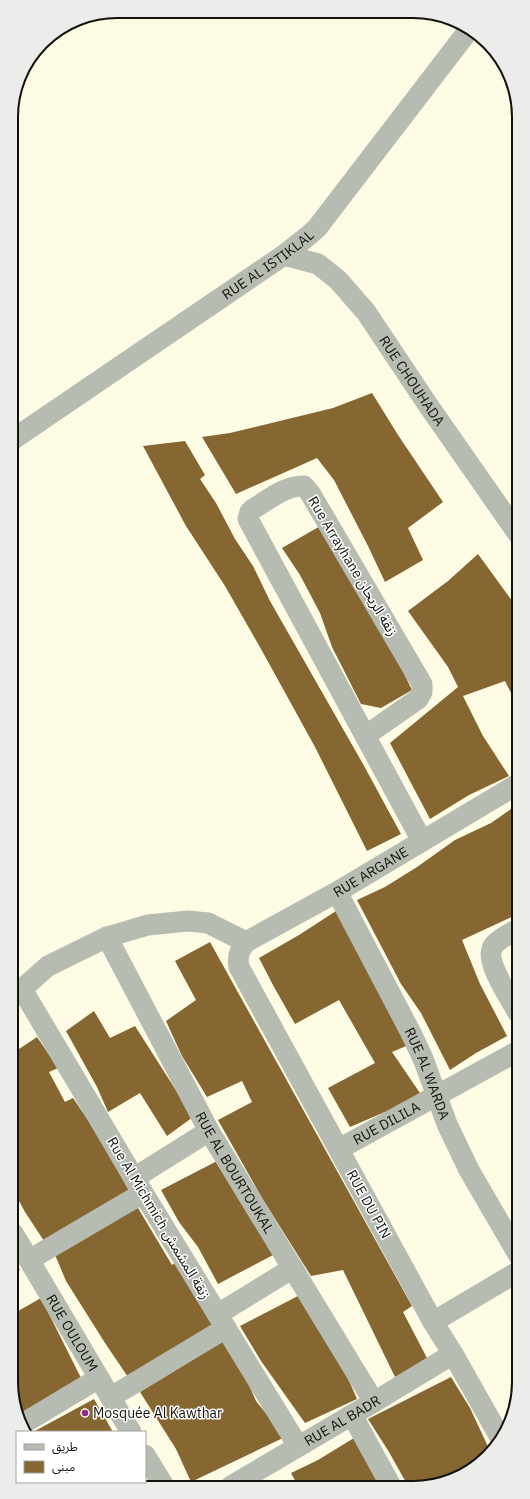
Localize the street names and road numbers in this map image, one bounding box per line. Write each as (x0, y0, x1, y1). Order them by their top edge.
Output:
street label: RUE AL ISTIKLAL (218, 226, 317, 304)
street label: RUE CHOUHADA (375, 332, 449, 429)
street label: Rue Arrayhane زنقة الريحان (304, 493, 402, 639)
street label: RUE ARGANE (330, 843, 412, 901)
street label: RUE AL WARDA (401, 1024, 454, 1122)
street label: RUE DILILA (350, 1097, 423, 1149)
street label: RUE AL BOURTOUKAL (192, 1109, 278, 1236)
street label: Rue Al Michmich زنقة المشمش (103, 1134, 215, 1302)
street label: RUE DU PIN (343, 1166, 395, 1242)
street label: RUE OULOUM (42, 1291, 102, 1375)
street label: RUE AL BADR (301, 1391, 384, 1450)

